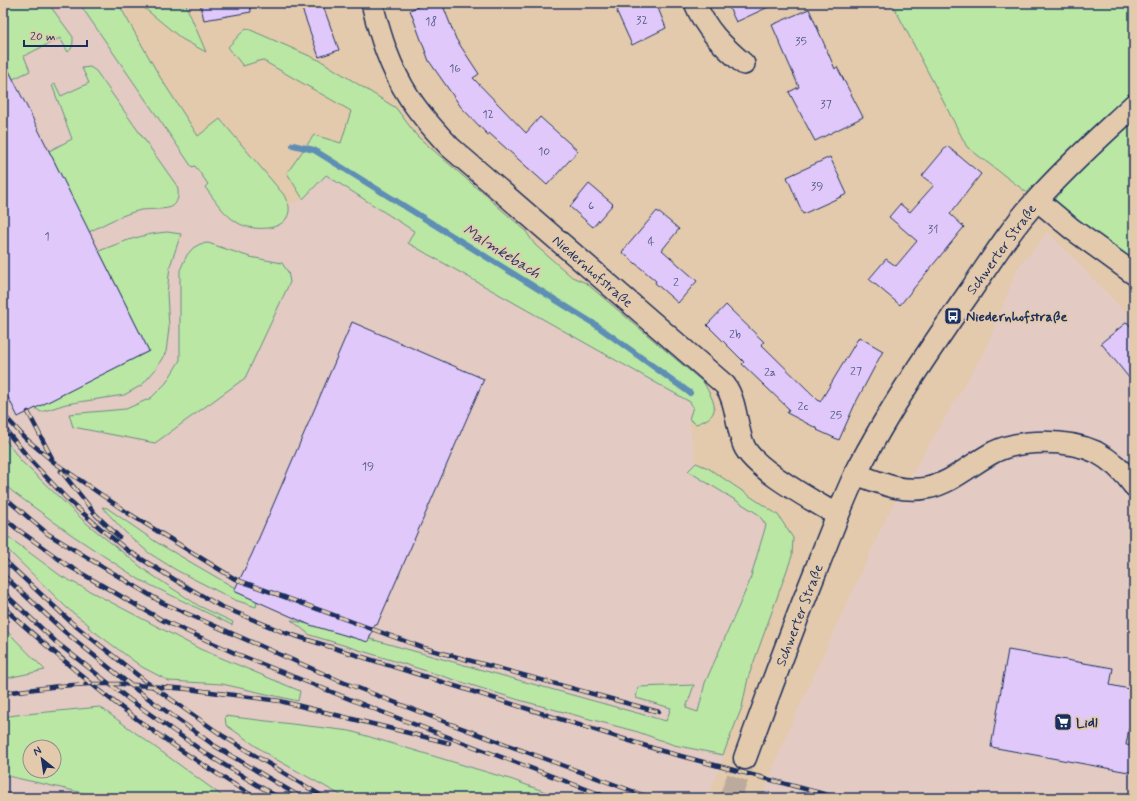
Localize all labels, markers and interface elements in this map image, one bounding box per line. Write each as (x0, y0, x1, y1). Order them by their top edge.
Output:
house number: 32 (636, 13, 648, 29)
house number: 18 (425, 14, 437, 30)
scale bar (24, 22, 87, 48)
text: 20 m (30, 29, 56, 45)
house number: 35 (795, 34, 807, 50)
house number: 16 (449, 61, 461, 77)
house number: 37 (820, 97, 832, 113)
house number: 12 (482, 107, 494, 123)
house number: 10 (538, 144, 550, 160)
house number: 39 (811, 179, 823, 195)
house number: 6 (588, 198, 594, 214)
street label: Schwerter Straße (963, 201, 1041, 299)
water label: Malmkebach (459, 220, 544, 284)
house number: 31 (928, 222, 938, 238)
house number: 1 (44, 229, 50, 245)
street label: Niedernhofstraße (548, 232, 637, 312)
house number: 4 (648, 234, 655, 250)
house number: 2 (673, 275, 679, 291)
bus stop icon: Niedernhofstraße (943, 306, 963, 326)
place label: Niedernhofstraße (966, 308, 1067, 326)
house number: 2b (729, 327, 741, 343)
house number: 27 (850, 364, 862, 380)
house number: 2a (764, 365, 776, 381)
house number: 2c (798, 399, 808, 415)
house number: 25 (830, 408, 842, 424)
house number: 19 (362, 459, 374, 475)
street label: Schwerter Straße (772, 562, 828, 669)
supermarket icon: Lidl (1053, 712, 1073, 732)
place label: Lidl (1076, 714, 1098, 732)
north arrow (22, 739, 62, 779)
text: N (31, 743, 44, 759)

